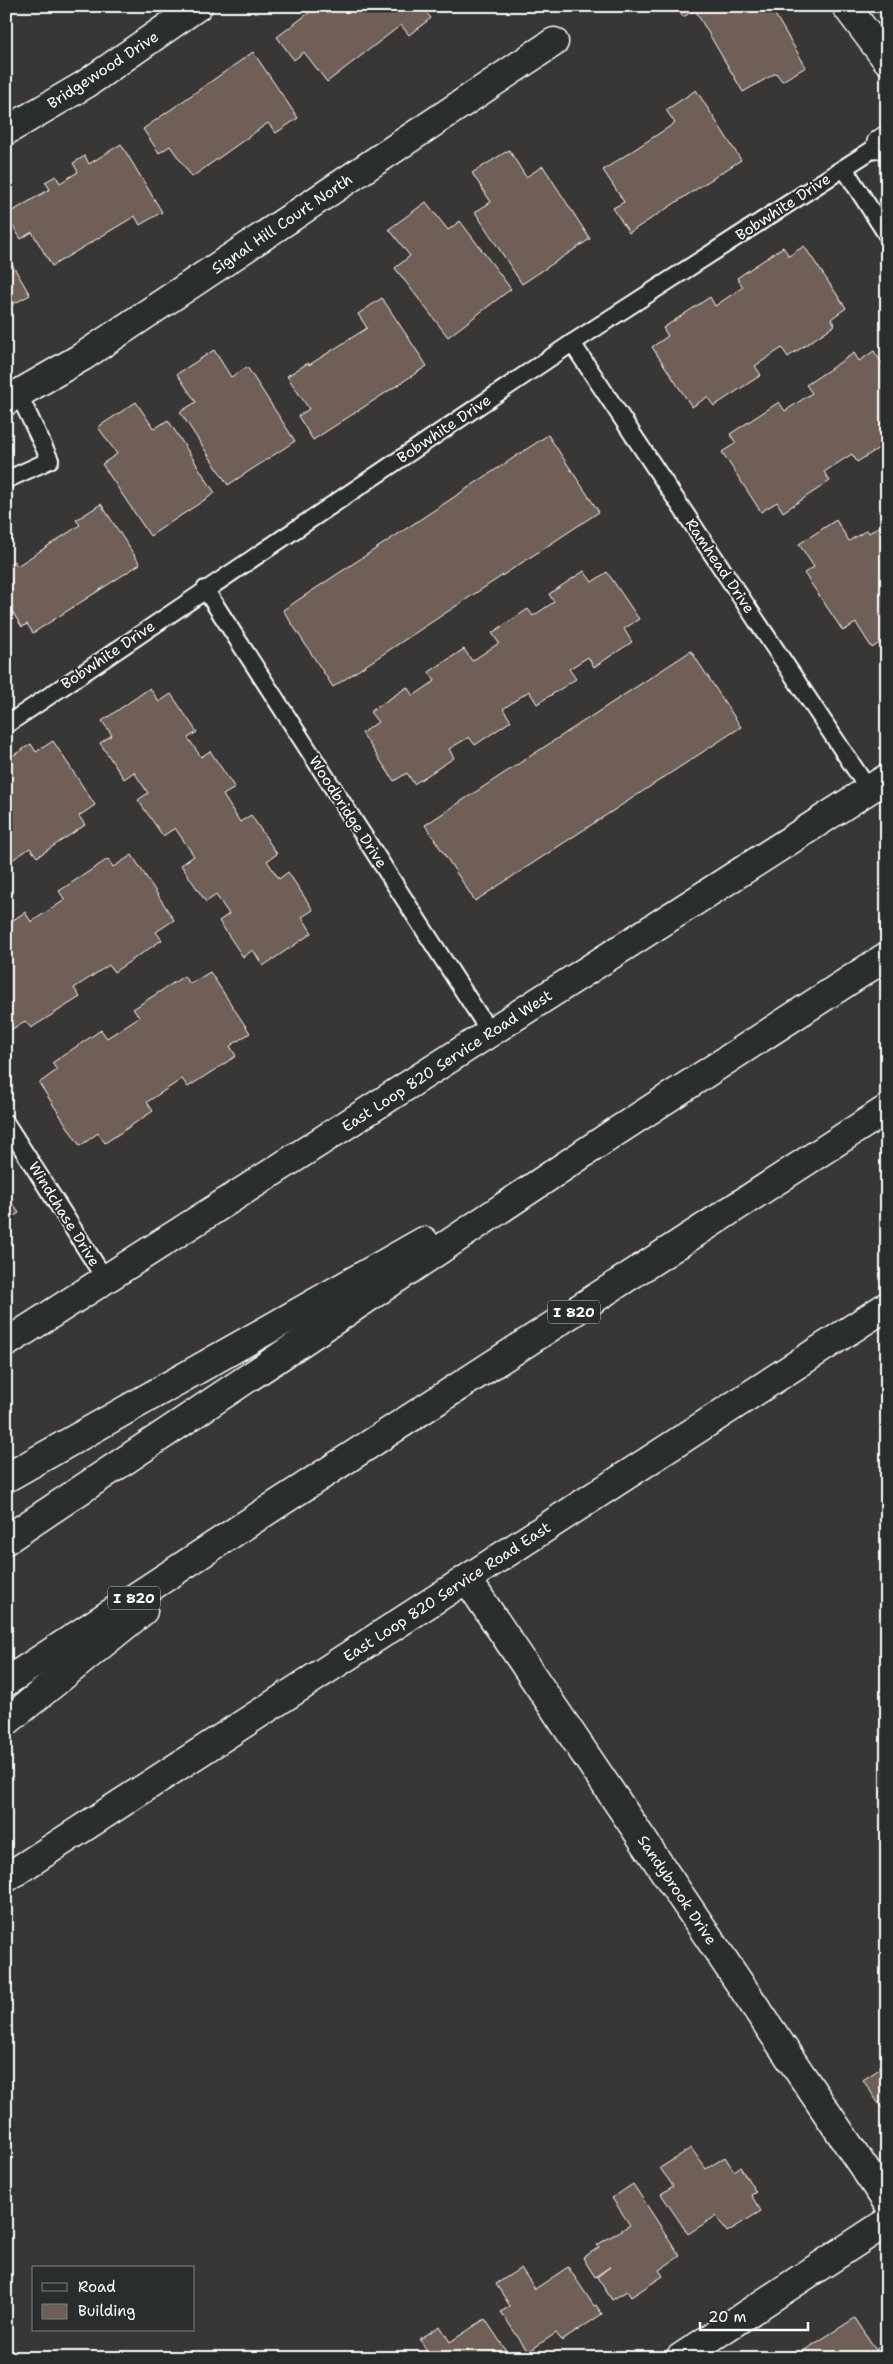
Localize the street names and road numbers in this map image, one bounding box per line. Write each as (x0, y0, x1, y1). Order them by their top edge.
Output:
street label: Bridgewood Drive (44, 27, 162, 113)
street label: Signal Hill Court North (208, 169, 356, 279)
street label: Bobwhite Drive (732, 169, 834, 245)
street label: Bobwhite Drive (393, 390, 495, 468)
street label: Ramhead Drive (681, 515, 759, 617)
street label: Bobwhite Drive (57, 616, 159, 694)
street label: Woodbridge Drive (304, 752, 392, 872)
street label: East Loop 820 Service Road West (338, 985, 556, 1137)
street label: Windchase Drive (24, 1158, 104, 1270)
road number: I 820 (548, 1300, 600, 1324)
street label: East Loop 820 Service Road East (340, 1517, 554, 1667)
road number: I 820 (108, 1586, 160, 1610)
street label: Sandybrook Drive (633, 1831, 721, 1949)

